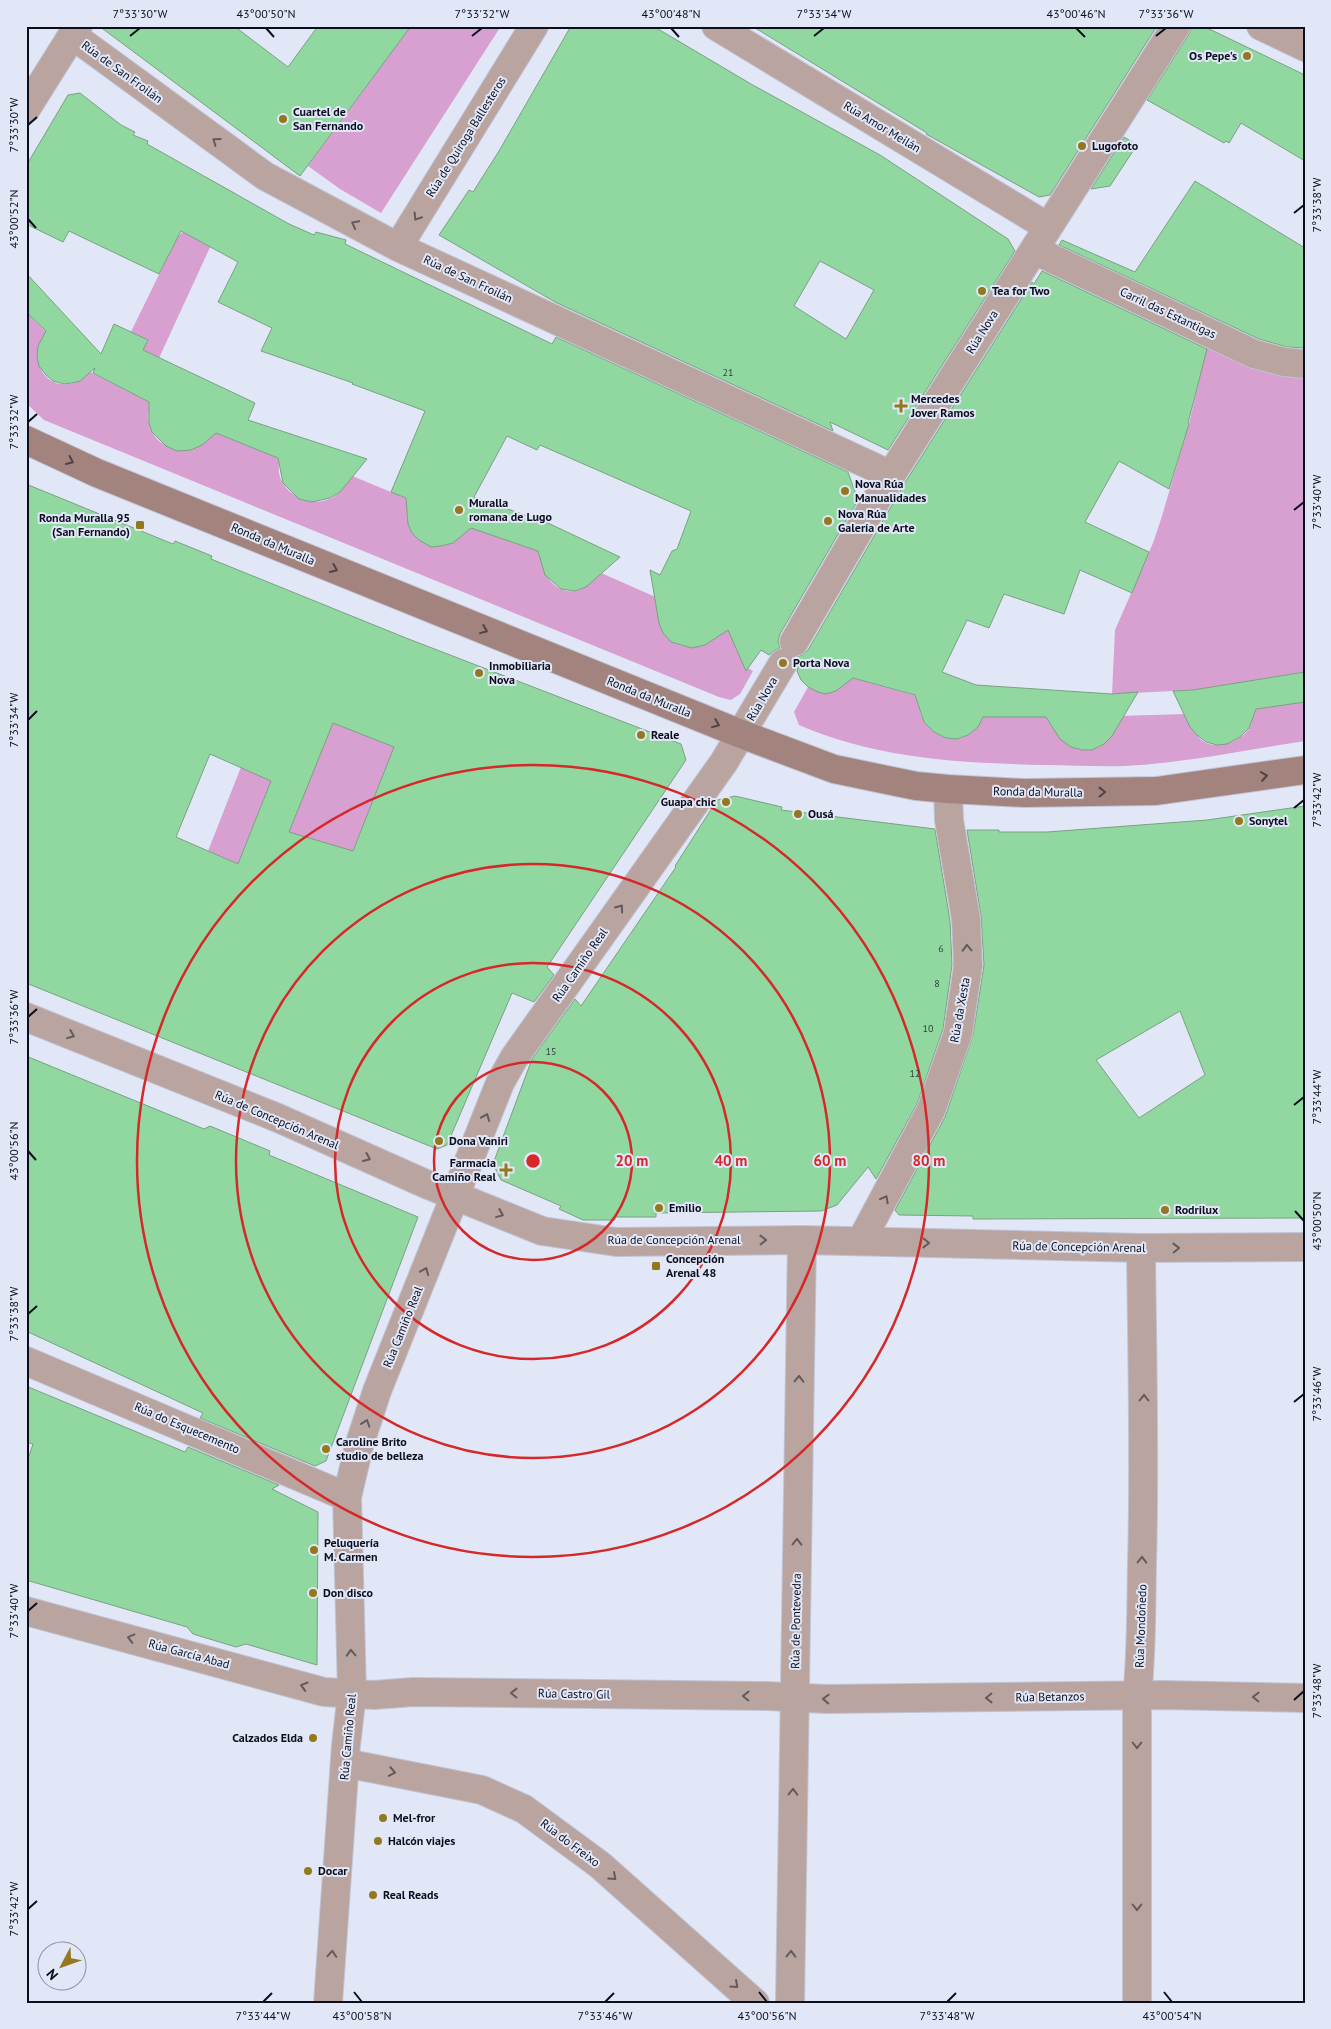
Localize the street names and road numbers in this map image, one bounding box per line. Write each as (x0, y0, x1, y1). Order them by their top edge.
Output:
street label: Rúa de San Froilán (79, 37, 166, 106)
street label: Rúa de Quiroga Ballesteros (422, 74, 509, 200)
street label: Rúa Amor Meilán (841, 98, 924, 156)
street label: Rúa de San Froilán (421, 251, 515, 306)
street label: Carril das Estantigas (1118, 284, 1219, 341)
street label: Rúa Nova (962, 307, 1001, 356)
street label: Ronda da Muralla (229, 519, 317, 568)
street label: Ronda da Muralla (605, 673, 694, 720)
street label: Rúa Nova (743, 674, 780, 724)
street label: Ronda da Muralla (993, 783, 1083, 800)
street label: Rúa Camiño Real (549, 925, 611, 1004)
street label: Rúa da Xesta (946, 976, 973, 1044)
street label: Rúa de Concepción Arenal (213, 1087, 342, 1153)
street label: Rúa de Concepción Arenal (607, 1232, 741, 1247)
street label: Rúa de Concepción Arenal (1012, 1238, 1146, 1255)
street label: Rúa Camiño Real (379, 1283, 426, 1370)
street label: Rúa do Esquecemento (132, 1399, 242, 1457)
street label: Rúa de Pontevedra (787, 1573, 804, 1669)
street label: Rúa Mondoñedo (1132, 1584, 1149, 1668)
street label: Rúa García Abad (147, 1635, 231, 1672)
street label: Rúa Castro Gil (538, 1685, 611, 1702)
street label: Rúa Betanzos (1015, 1688, 1085, 1705)
street label: Rúa Camiño Real (336, 1693, 359, 1781)
street label: Rúa do Freixo (538, 1815, 603, 1870)

